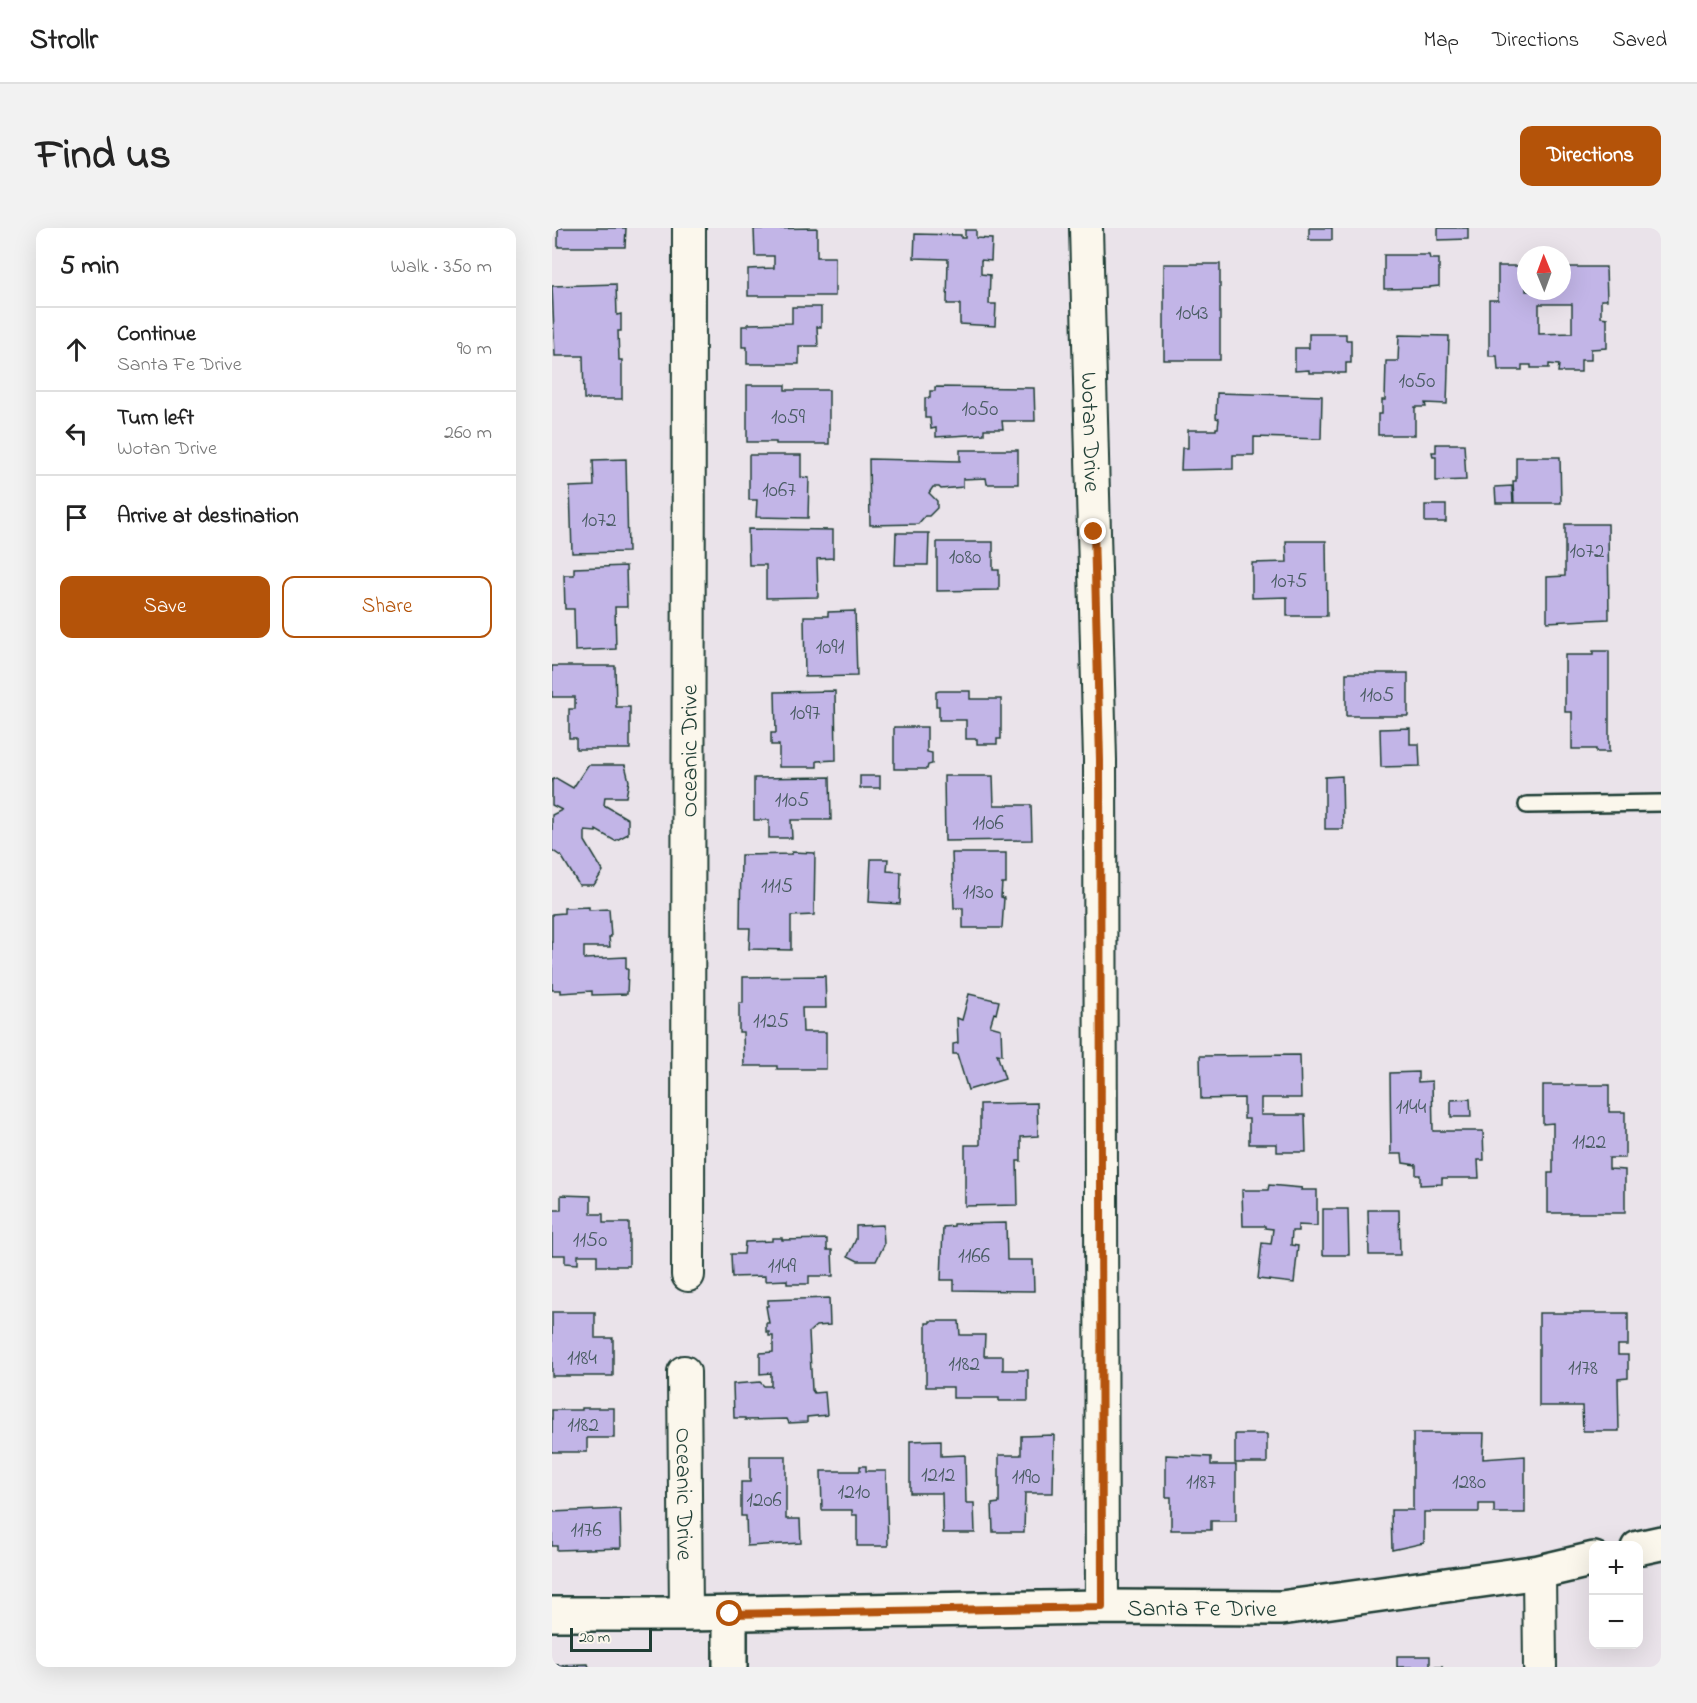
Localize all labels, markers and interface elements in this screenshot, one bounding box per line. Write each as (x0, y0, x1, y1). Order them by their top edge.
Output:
text: Strollr (30, 21, 98, 62)
text: Map (1423, 26, 1459, 56)
text: Directions (1492, 26, 1579, 56)
text: Saved (1612, 26, 1667, 56)
text: Find us (36, 126, 171, 187)
button: Directions (1520, 126, 1661, 186)
north arrow (1517, 246, 1571, 300)
text: 5 min (60, 248, 119, 286)
text: Walk · 350 m (390, 253, 492, 282)
house number: 1043 (1175, 299, 1209, 329)
text: Continue (117, 319, 196, 351)
icon: ahead (60, 333, 93, 366)
text: 90 m (457, 335, 492, 364)
text: Santa Fe Drive (117, 351, 242, 380)
house number: 1050 (1399, 367, 1435, 397)
street label: Wotan Drive (1070, 371, 1108, 493)
house number: 1050 (962, 395, 998, 425)
text: Turn left (117, 403, 194, 435)
house number: 1059 (771, 403, 806, 433)
icon: left (60, 417, 93, 450)
text: 260 m (444, 419, 492, 448)
text: Wotan Drive (117, 435, 217, 464)
house number: 1067 (762, 476, 796, 506)
icon: arrive (60, 501, 93, 534)
text: Arrive at destination (117, 501, 299, 533)
house number: 1072 (582, 506, 616, 536)
route end (1080, 518, 1106, 544)
house number: 1072 (1570, 537, 1604, 567)
house number: 1080 (949, 543, 981, 573)
house number: 1075 (1271, 567, 1307, 597)
button: Save (60, 576, 270, 638)
button: Share (282, 576, 492, 638)
house number: 1091 (816, 633, 845, 663)
house number: 1105 (1360, 681, 1394, 711)
street label: Oceanic Drive (673, 684, 709, 818)
house number: 1097 (790, 699, 821, 729)
house number: 1105 (775, 786, 809, 816)
house number: 1106 (972, 809, 1004, 839)
house number: 1115 (761, 872, 793, 902)
house number: 1130 (962, 878, 994, 908)
house number: 1125 (753, 1007, 789, 1037)
house number: 1144 (1396, 1093, 1427, 1123)
house number: 1122 (1572, 1128, 1606, 1158)
house number: 1150 (573, 1226, 607, 1256)
house number: 1166 (958, 1242, 990, 1272)
house number: 1149 (768, 1252, 797, 1282)
house number: 1184 (567, 1344, 597, 1374)
house number: 1182 (948, 1350, 980, 1380)
house number: 1178 (1568, 1354, 1598, 1384)
house number: 1182 (567, 1411, 599, 1441)
street label: Oceanic Drive (664, 1427, 701, 1561)
house number: 1212 (921, 1461, 955, 1491)
house number: 1190 (1012, 1463, 1040, 1493)
house number: 1187 (1186, 1468, 1216, 1498)
house number: 1280 (1452, 1468, 1486, 1498)
house number: 1210 (838, 1478, 870, 1508)
house number: 1206 (746, 1486, 782, 1516)
house number: 1176 (570, 1516, 602, 1546)
map controls (1589, 1541, 1643, 1649)
button: + (1589, 1541, 1643, 1595)
street label: Santa Fe Drive (1127, 1592, 1277, 1628)
button: − (1589, 1595, 1643, 1649)
route start (716, 1600, 742, 1626)
scale bar (570, 1625, 652, 1652)
text: 20 m (579, 1626, 610, 1650)

